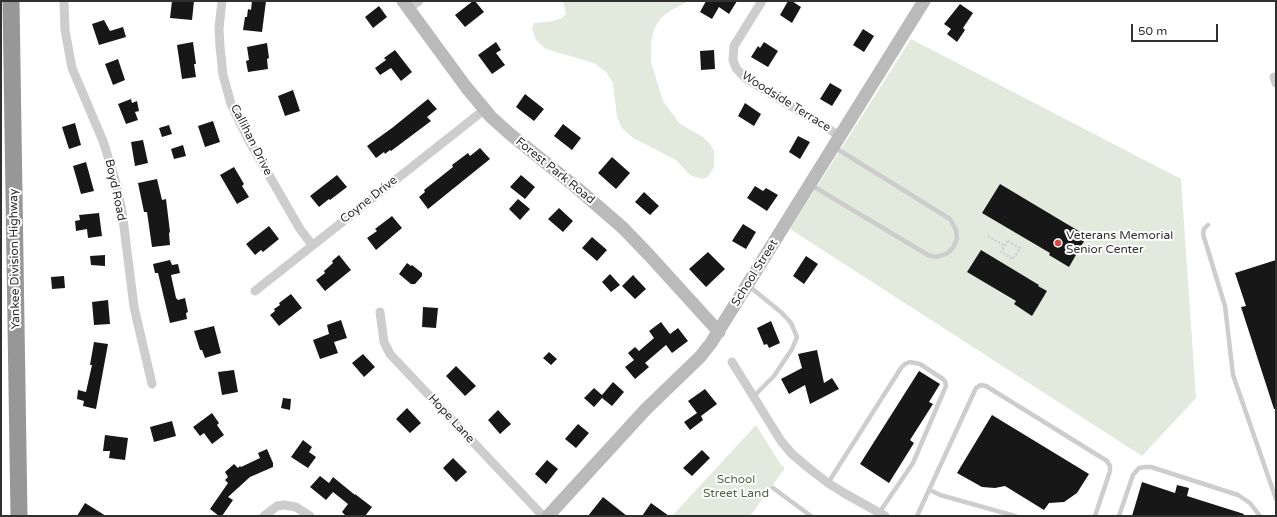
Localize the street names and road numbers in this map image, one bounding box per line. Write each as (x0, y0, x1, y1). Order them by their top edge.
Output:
street label: Woodside Terrace (739, 69, 833, 135)
street label: Callihan Drive (227, 102, 275, 178)
street label: Forest Park Road (513, 135, 597, 207)
street label: Boyd Road (101, 158, 129, 222)
street label: Coyne Drive (338, 173, 400, 227)
street label: Yankee Division Highway (7, 188, 23, 330)
street label: School Street (729, 237, 781, 309)
street label: Hope Lane (425, 392, 477, 446)

